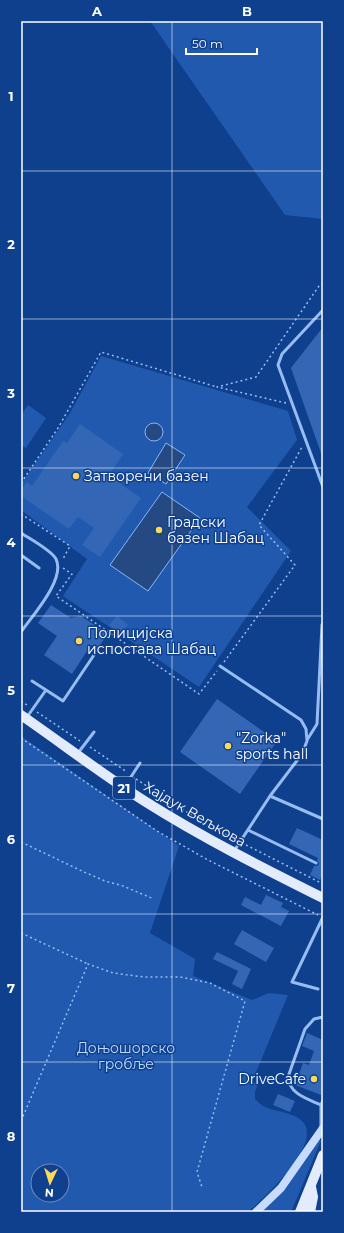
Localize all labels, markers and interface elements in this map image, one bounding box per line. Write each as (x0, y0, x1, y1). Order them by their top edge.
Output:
text: A (91, 3, 103, 19)
text: B (242, 3, 252, 19)
scale bar (186, 30, 257, 56)
text: 50 m (192, 36, 223, 51)
text: 1 (8, 88, 14, 104)
text: 2 (7, 236, 15, 252)
text: 3 (6, 385, 15, 401)
place label: Затворени базен (84, 467, 209, 485)
marker: Затворени базен (71, 471, 81, 481)
place label: Градски базен Шабац (167, 513, 264, 547)
marker: Градски базен Шабац (154, 525, 164, 535)
text: 4 (7, 534, 16, 550)
place label: Полицијска испостава Шабац (87, 624, 217, 658)
marker: Полицијска испостава Шабац (74, 636, 84, 646)
text: 5 (7, 682, 15, 698)
place label: "Zorka" sports hall (236, 729, 308, 763)
marker: "Zorka" sports hall (223, 741, 233, 751)
road number: 21 (113, 777, 135, 799)
street label: Хајдук Вељкова (141, 777, 249, 851)
text: 6 (7, 831, 16, 847)
text: 7 (7, 980, 15, 996)
park label: Доњошорско гробље (77, 1039, 175, 1073)
place label: DriveCafe (238, 1070, 306, 1088)
marker: DriveCafe (309, 1074, 319, 1084)
text: 8 (7, 1128, 16, 1144)
north arrow (30, 1163, 70, 1203)
text: N (44, 1186, 54, 1200)

